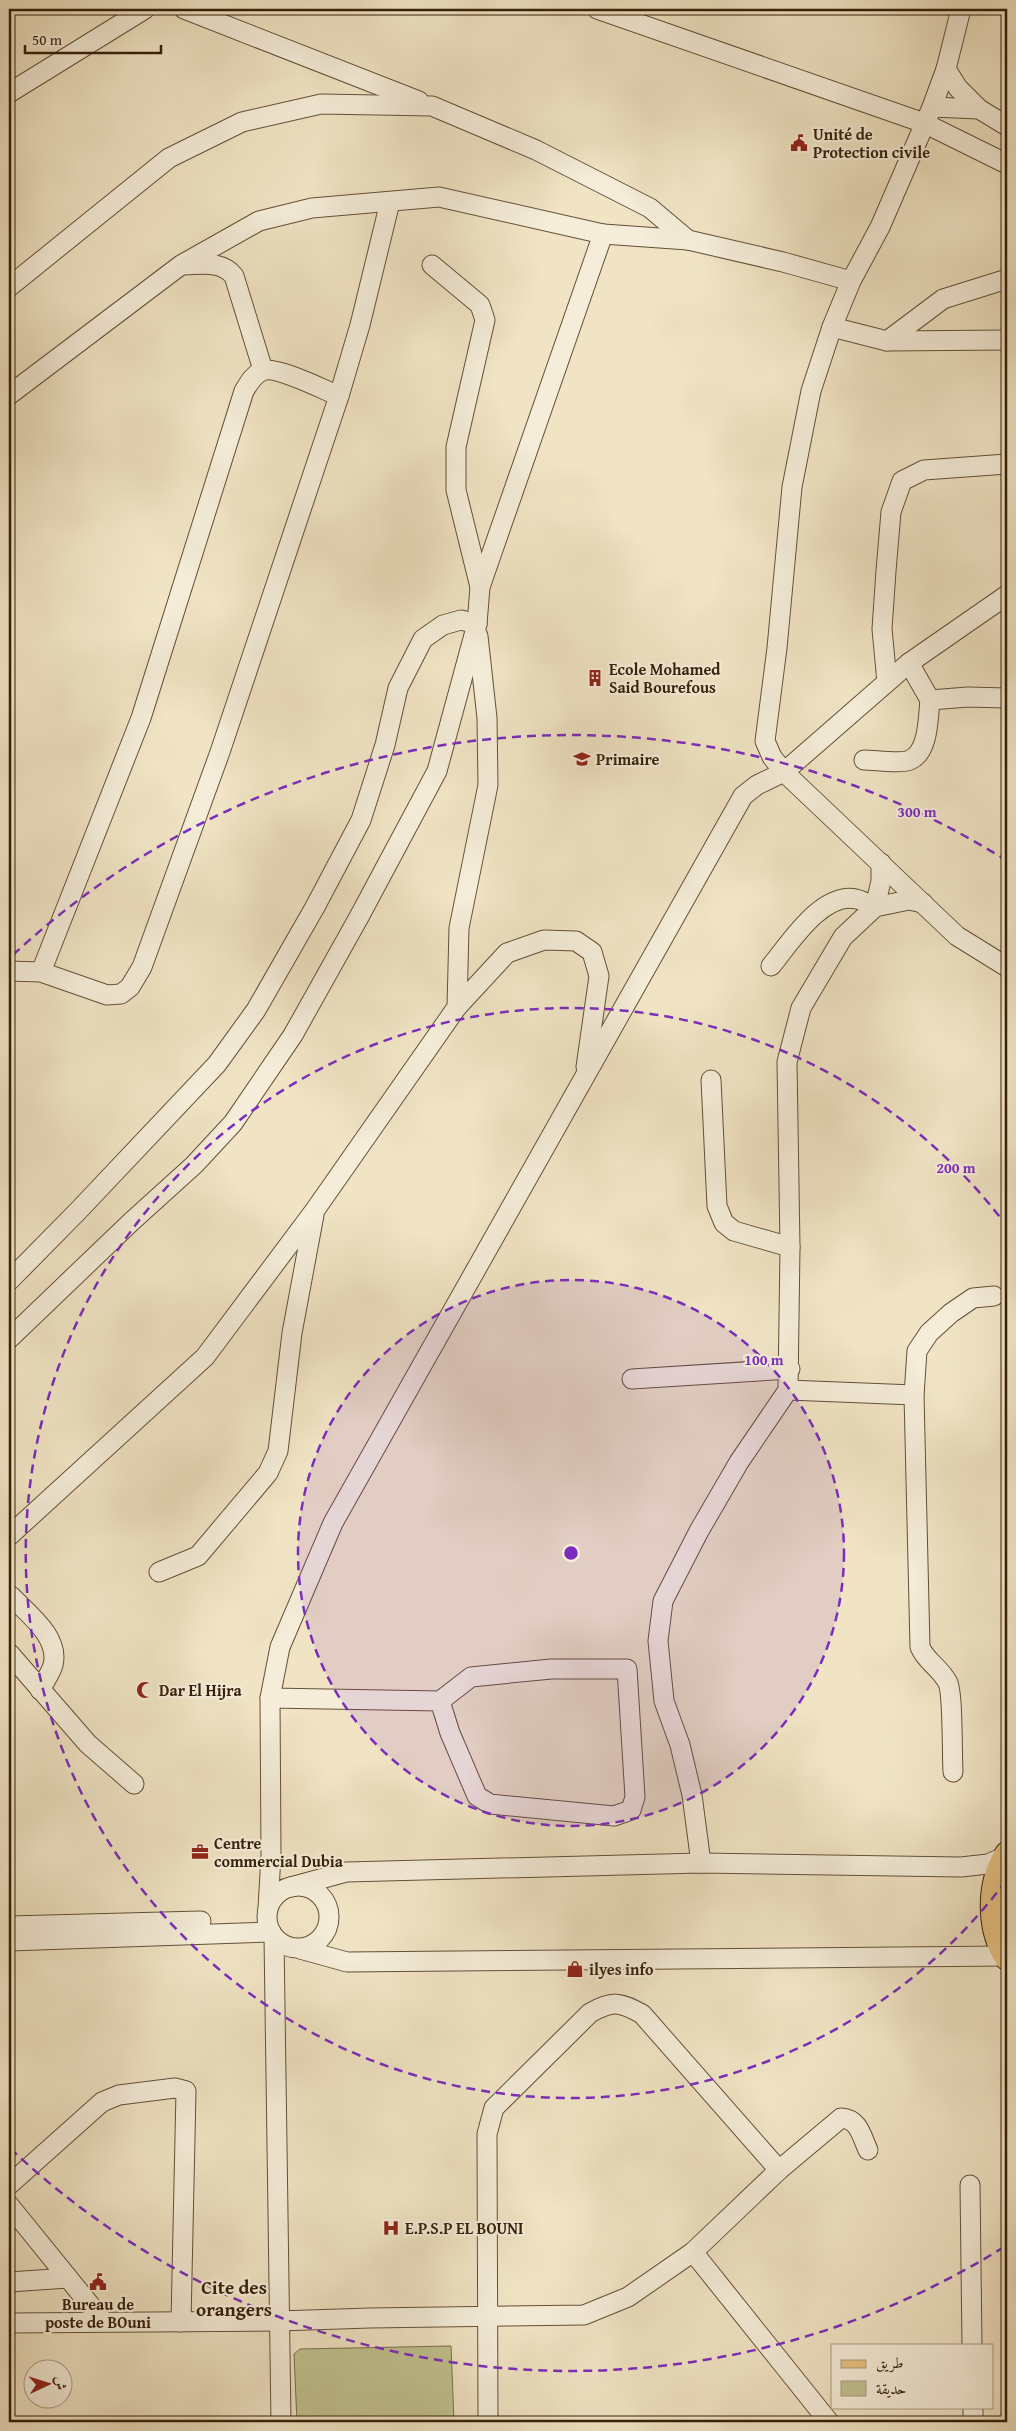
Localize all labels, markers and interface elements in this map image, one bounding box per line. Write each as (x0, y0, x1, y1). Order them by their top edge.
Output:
scale bar (25, 22, 161, 54)
text: 50 m (32, 29, 63, 50)
place label: Unité de Protection civile (813, 122, 930, 164)
public building icon: Unité de Protection civile (789, 133, 809, 153)
place label: Ecole Mohamed Said Bourefous (609, 657, 721, 699)
building icon: Ecole Mohamed Said Bourefous (585, 668, 605, 688)
place label: Primaire (596, 747, 660, 771)
school or university icon: Primaire (572, 749, 592, 769)
text: 300 m (897, 801, 937, 822)
text: 200 m (936, 1157, 976, 1178)
text: 100 m (744, 1349, 784, 1370)
centre of rings (562, 1544, 580, 1562)
place label: Dar El Hijra (159, 1678, 243, 1702)
mosque icon: Dar El Hijra (135, 1680, 155, 1700)
place label: Centre commercial Dubia (214, 1831, 344, 1873)
office icon: Centre commercial Dubia (190, 1842, 210, 1862)
place label: ilyes info (589, 1957, 654, 1981)
shop icon: ilyes info (565, 1959, 585, 1979)
place label: E.P.S.P EL BOUNI (405, 2216, 523, 2240)
hospital icon: E.P.S.P EL BOUNI (381, 2218, 401, 2238)
public building icon: Bureau de poste de BOuni (88, 2272, 108, 2292)
district label: Cite des orangers (196, 2273, 272, 2323)
place label: Bureau de poste de BOuni (45, 2292, 151, 2334)
legend (831, 2344, 994, 2408)
text: طريق (876, 2352, 903, 2373)
north arrow (22, 2358, 72, 2408)
text: ش (51, 2375, 71, 2391)
text: حديقة (876, 2378, 906, 2399)

